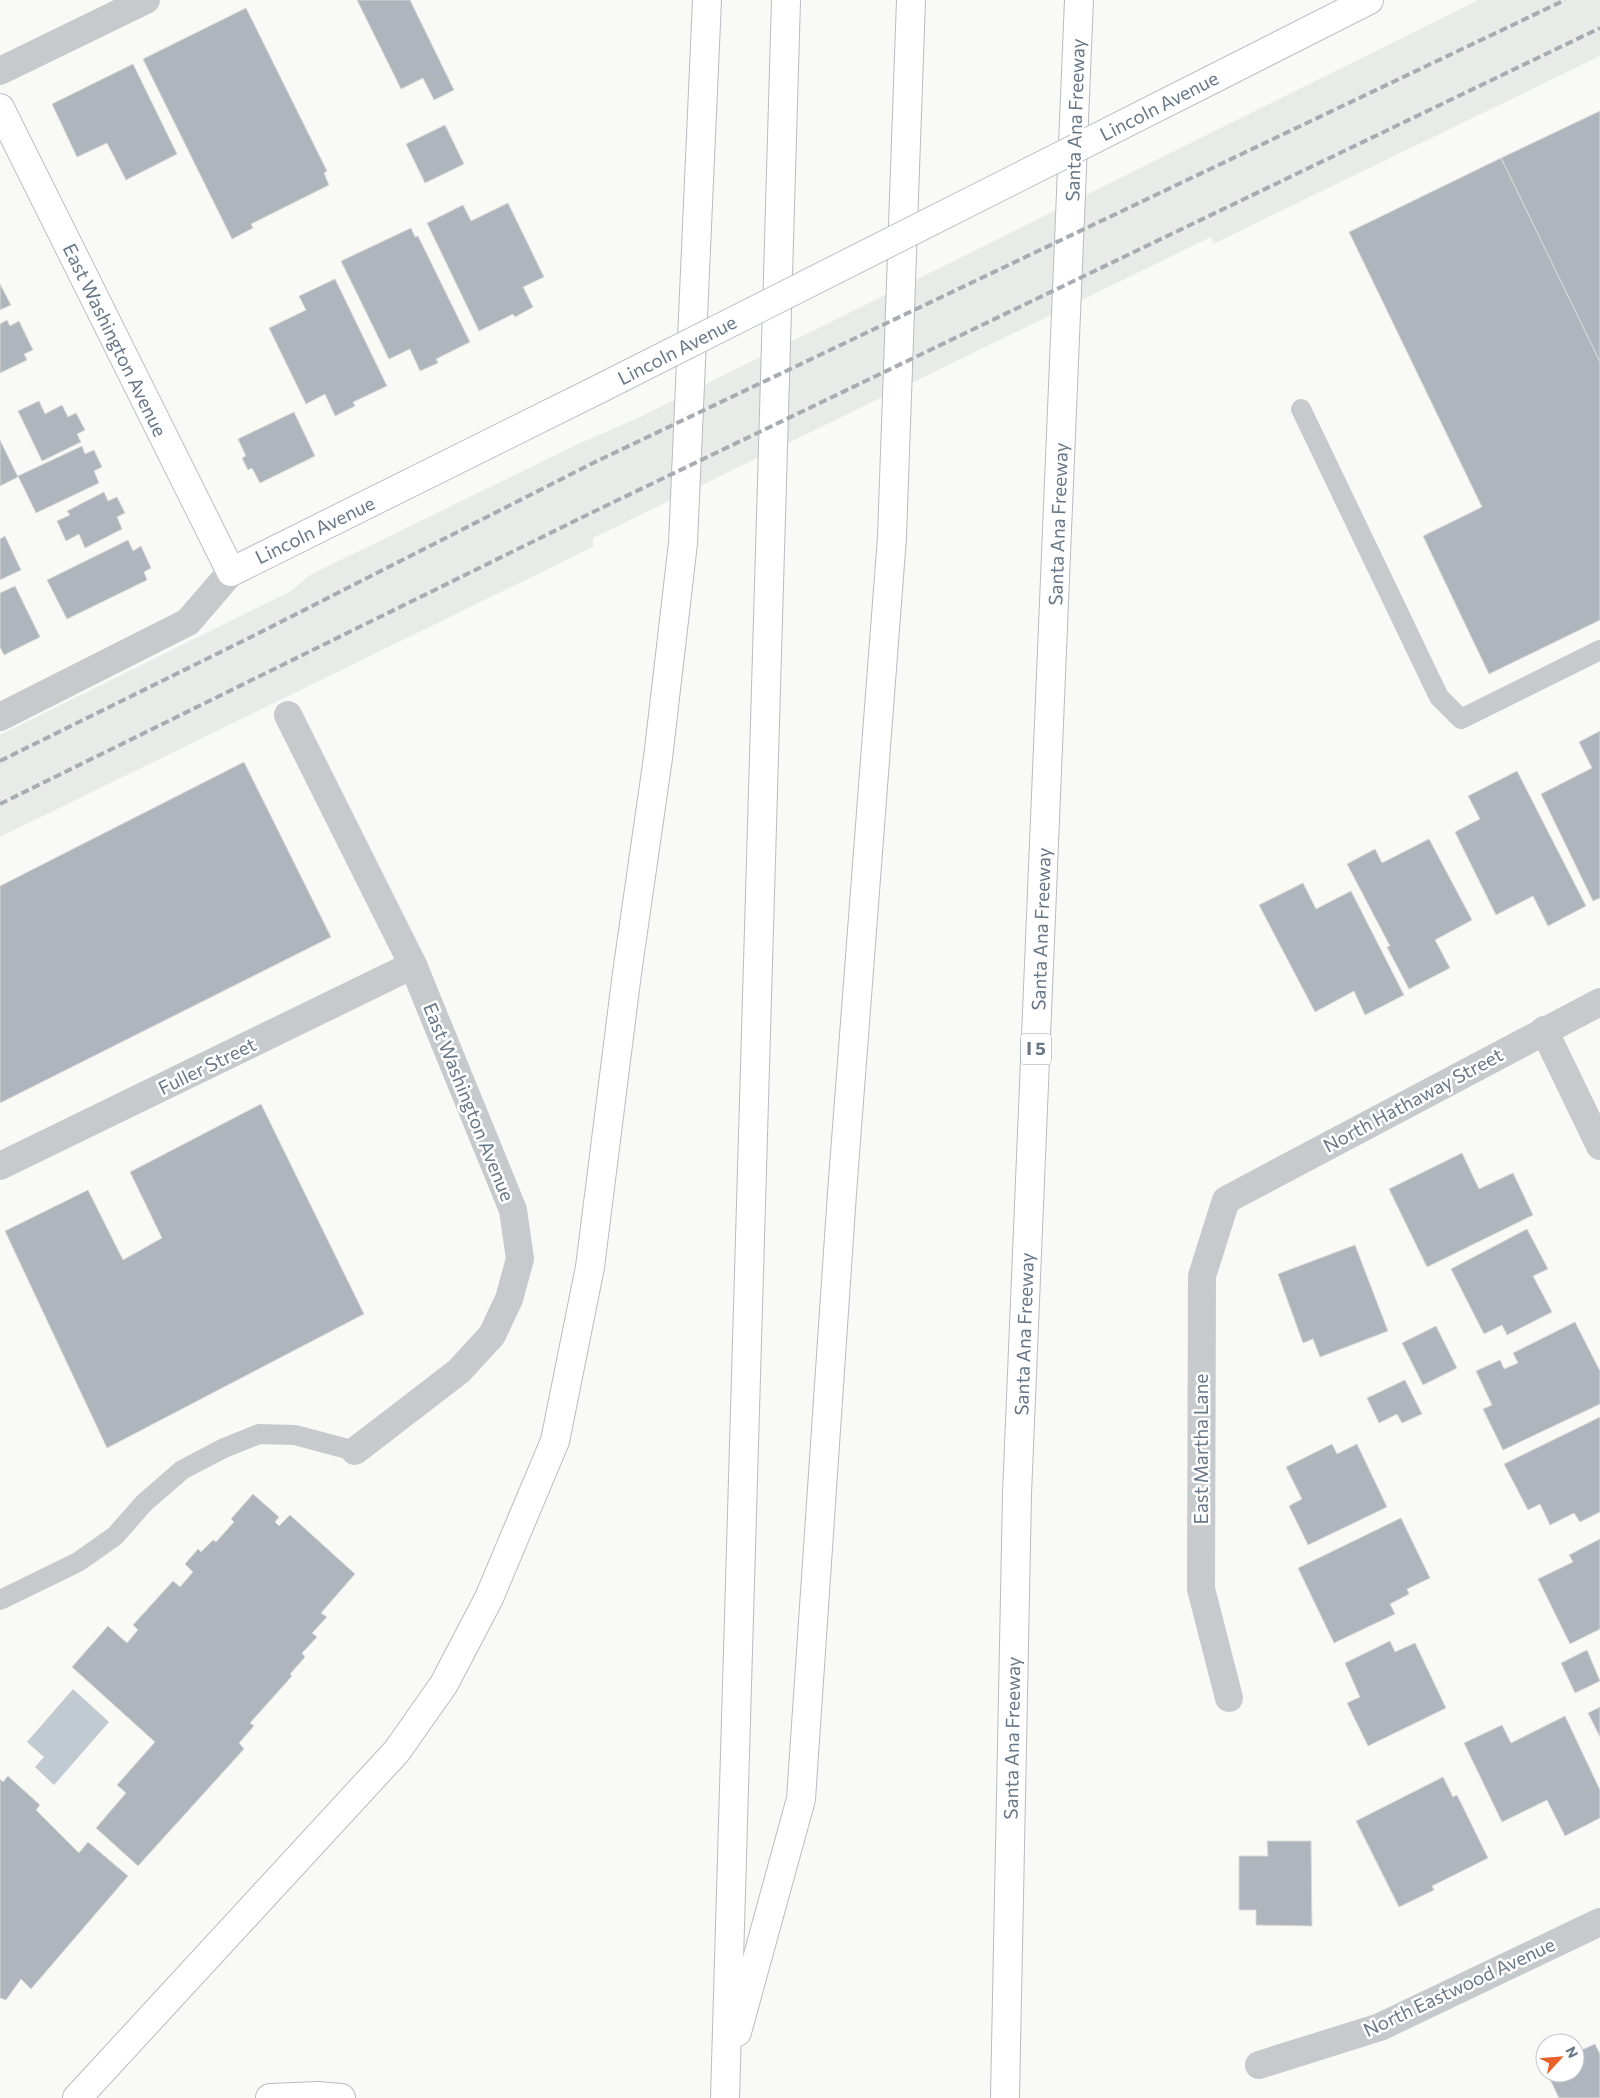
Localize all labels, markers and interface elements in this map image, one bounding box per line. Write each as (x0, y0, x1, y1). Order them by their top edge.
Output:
street label: Santa Ana Freeway (1060, 38, 1089, 202)
street label: Lincoln Avenue (1096, 66, 1222, 145)
street label: East Washington Avenue (59, 239, 172, 440)
street label: Lincoln Avenue (614, 310, 740, 389)
street label: Santa Ana Freeway (1043, 442, 1072, 606)
street label: Lincoln Avenue (251, 491, 378, 568)
street label: Santa Ana Freeway (1026, 847, 1055, 1011)
street label: East Washington Avenue (419, 999, 520, 1204)
street label: Fuller Street (154, 1032, 260, 1099)
road number: I 5 (1021, 1034, 1051, 1064)
street label: North Hathaway Street (1319, 1042, 1507, 1157)
street label: Santa Ana Freeway (1009, 1252, 1038, 1416)
street label: East Martha Lane (1189, 1374, 1212, 1524)
street label: Santa Ana Freeway (999, 1656, 1024, 1820)
street label: North Eastwood Avenue (1359, 1932, 1558, 2041)
north arrow (1535, 2033, 1585, 2083)
text: N (1562, 2044, 1582, 2061)

